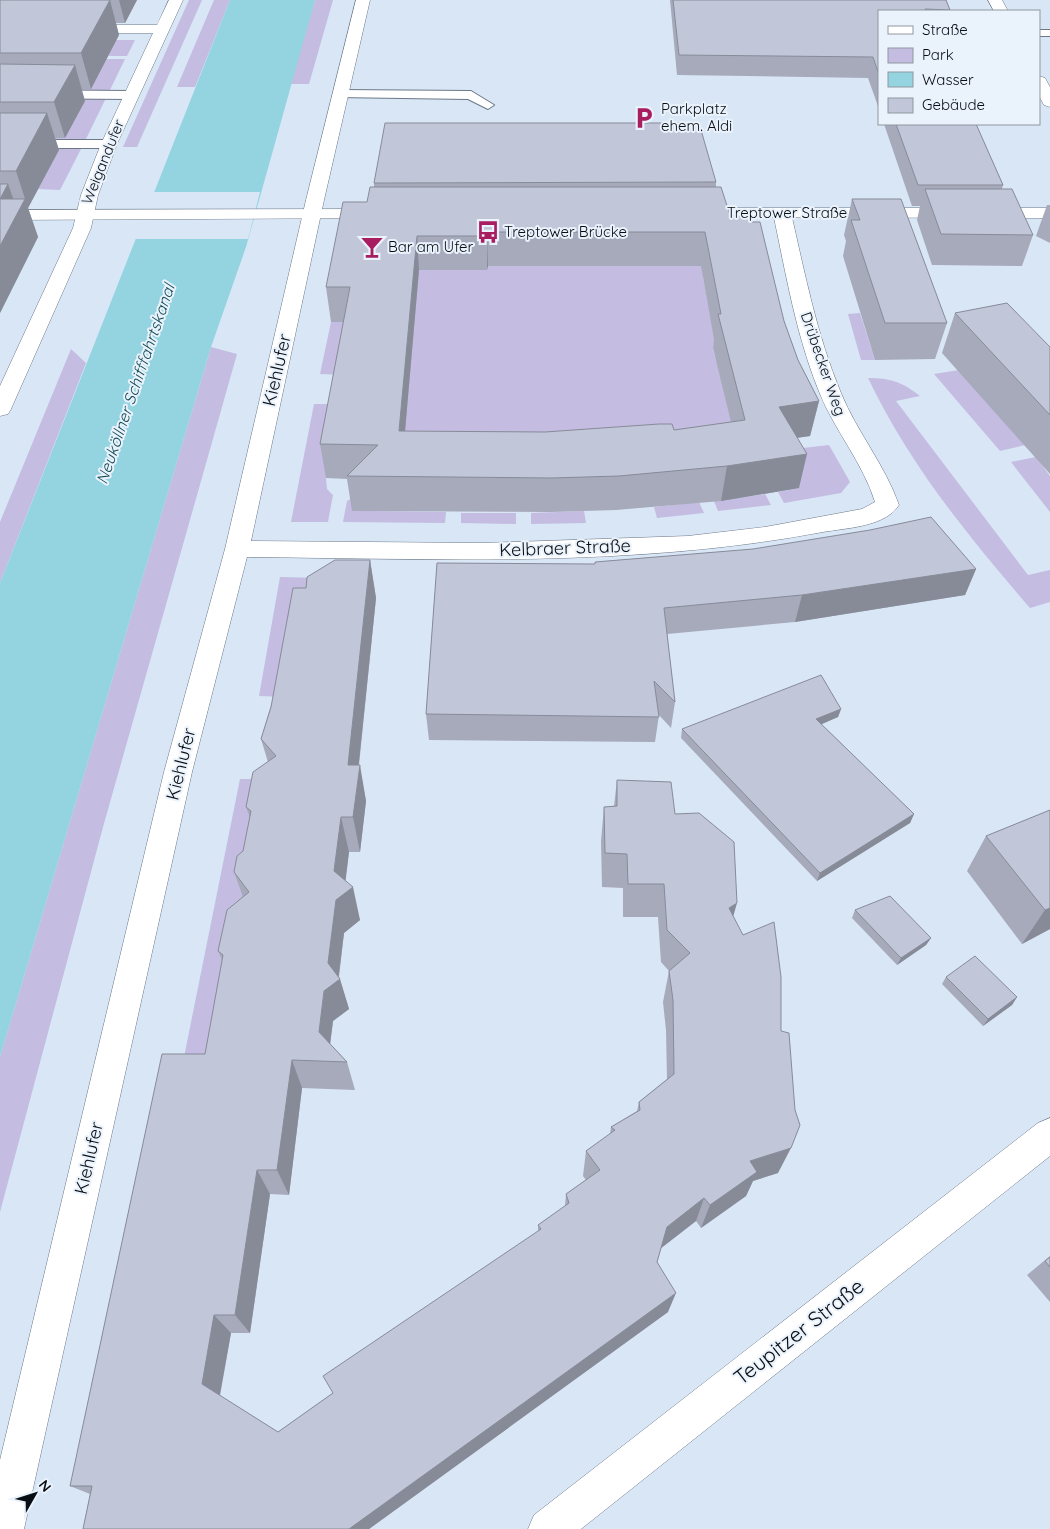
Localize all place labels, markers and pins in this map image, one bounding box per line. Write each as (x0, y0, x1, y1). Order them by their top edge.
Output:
place label: Parkplatz ehem. Aldi (661, 99, 732, 135)
parking icon: Parkplatz ehem. Aldi (631, 105, 657, 131)
bus stop icon: Treptower Brücke (475, 219, 501, 245)
place label: Treptower Brücke (504, 222, 627, 241)
bar icon: Bar am Ufer (359, 234, 385, 260)
place label: Bar am Ufer (388, 237, 474, 256)

